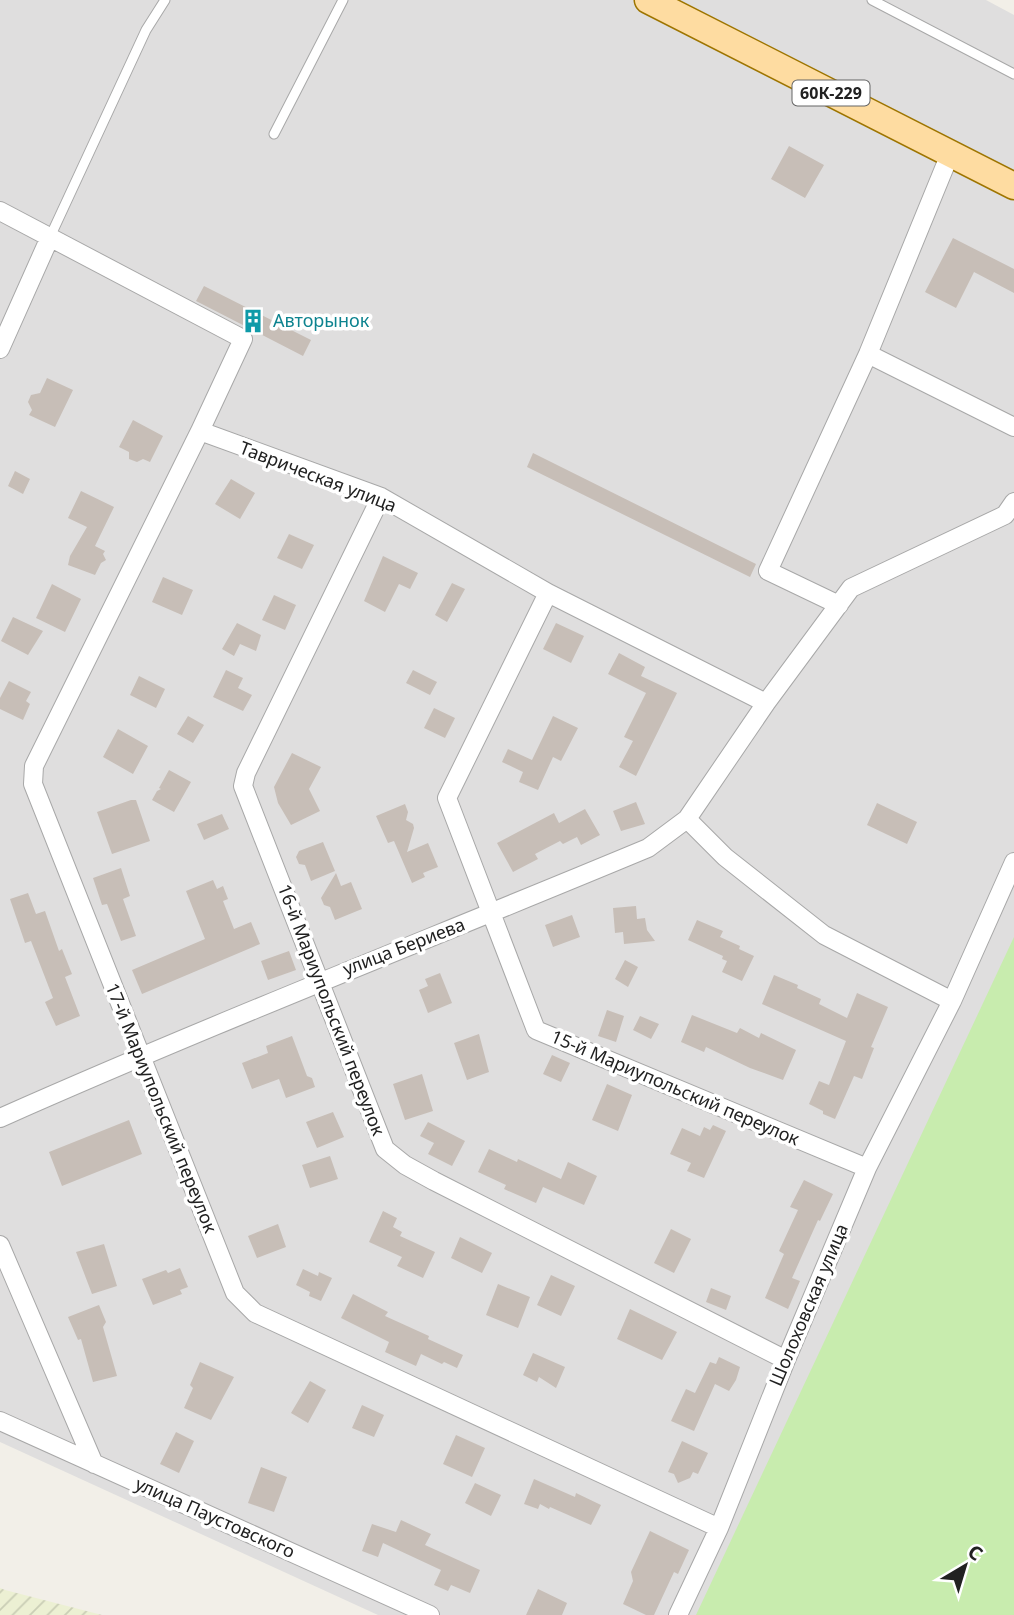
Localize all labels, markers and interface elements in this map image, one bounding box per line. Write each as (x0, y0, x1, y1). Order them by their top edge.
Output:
road number: 60К-229 (792, 80, 870, 106)
building icon: Авторынок (239, 307, 267, 335)
place label: Авторынок (273, 308, 370, 332)
street label: Таврическая улица (236, 435, 400, 517)
street label: 16-й Мариупольский переулок (273, 880, 391, 1139)
street label: улица Бериева (339, 912, 468, 980)
street label: 17-й Мариупольский переулок (101, 979, 223, 1237)
street label: 15-й Мариупольский переулок (548, 1024, 804, 1151)
street label: Шолоховская улица (763, 1220, 853, 1389)
street label: улица Паустовского (132, 1471, 299, 1563)
north arrow (930, 1531, 1000, 1601)
text: С (963, 1539, 988, 1567)

